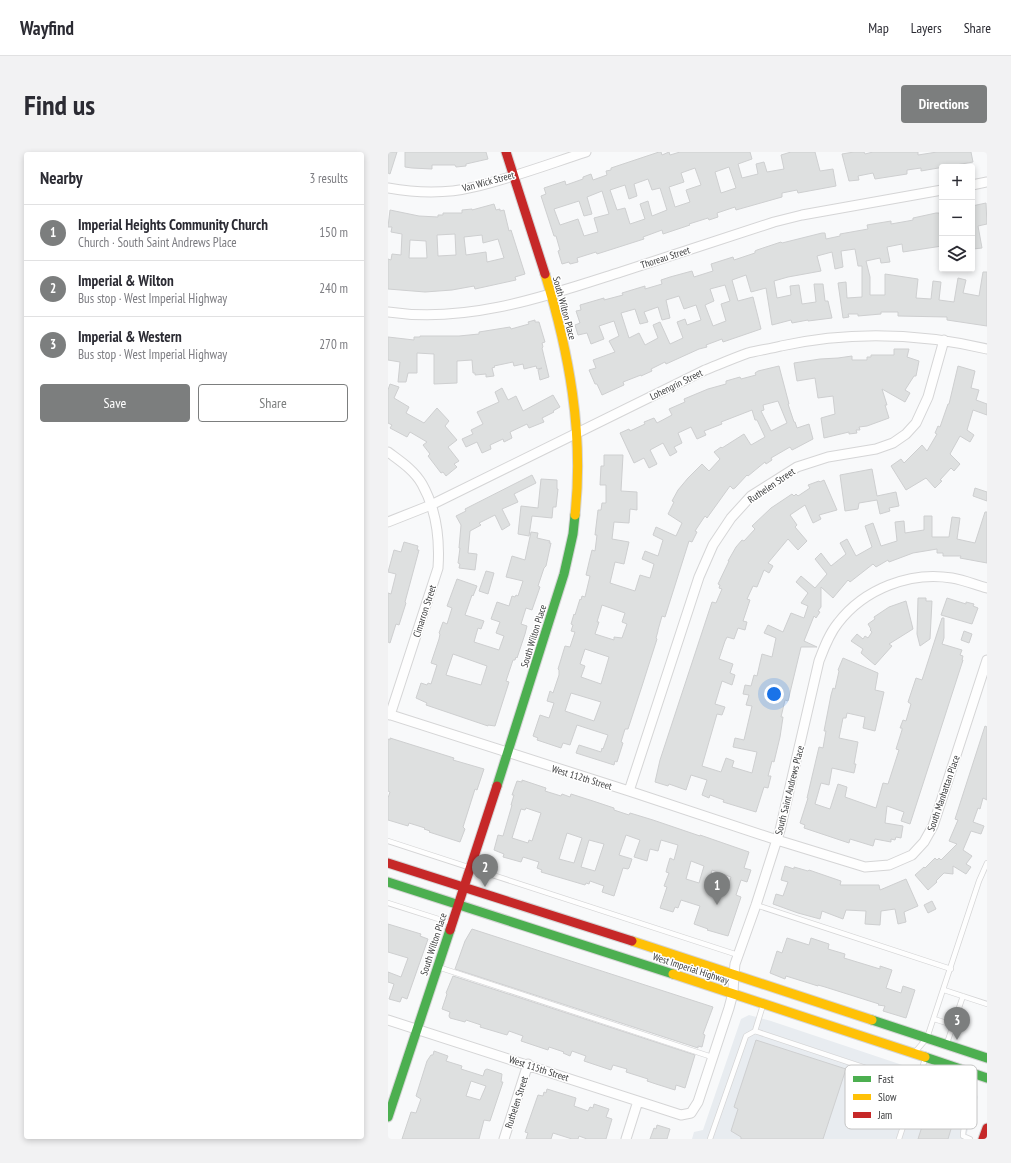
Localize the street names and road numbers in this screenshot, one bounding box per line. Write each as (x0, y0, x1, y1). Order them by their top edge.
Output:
street label: Van Wick Street (460, 168, 516, 195)
street label: Thoreau Street (639, 243, 692, 272)
street label: South Wilton Place (550, 275, 579, 341)
street label: Lohengrin Street (648, 366, 705, 403)
street label: Ruthelen Street (745, 465, 798, 506)
street label: Cimarron Street (410, 583, 439, 639)
street label: South Wilton Place (518, 603, 549, 669)
street label: South Saint Andrews Place (772, 744, 807, 836)
street label: South Manhattan Place (924, 753, 963, 833)
street label: West 112th Street (550, 762, 614, 793)
street label: South Wilton Place (417, 911, 450, 977)
street label: West Imperial Highway (651, 950, 731, 987)
street label: West 115th Street (507, 1053, 571, 1084)
street label: Ruthelen Street (502, 1074, 531, 1130)

